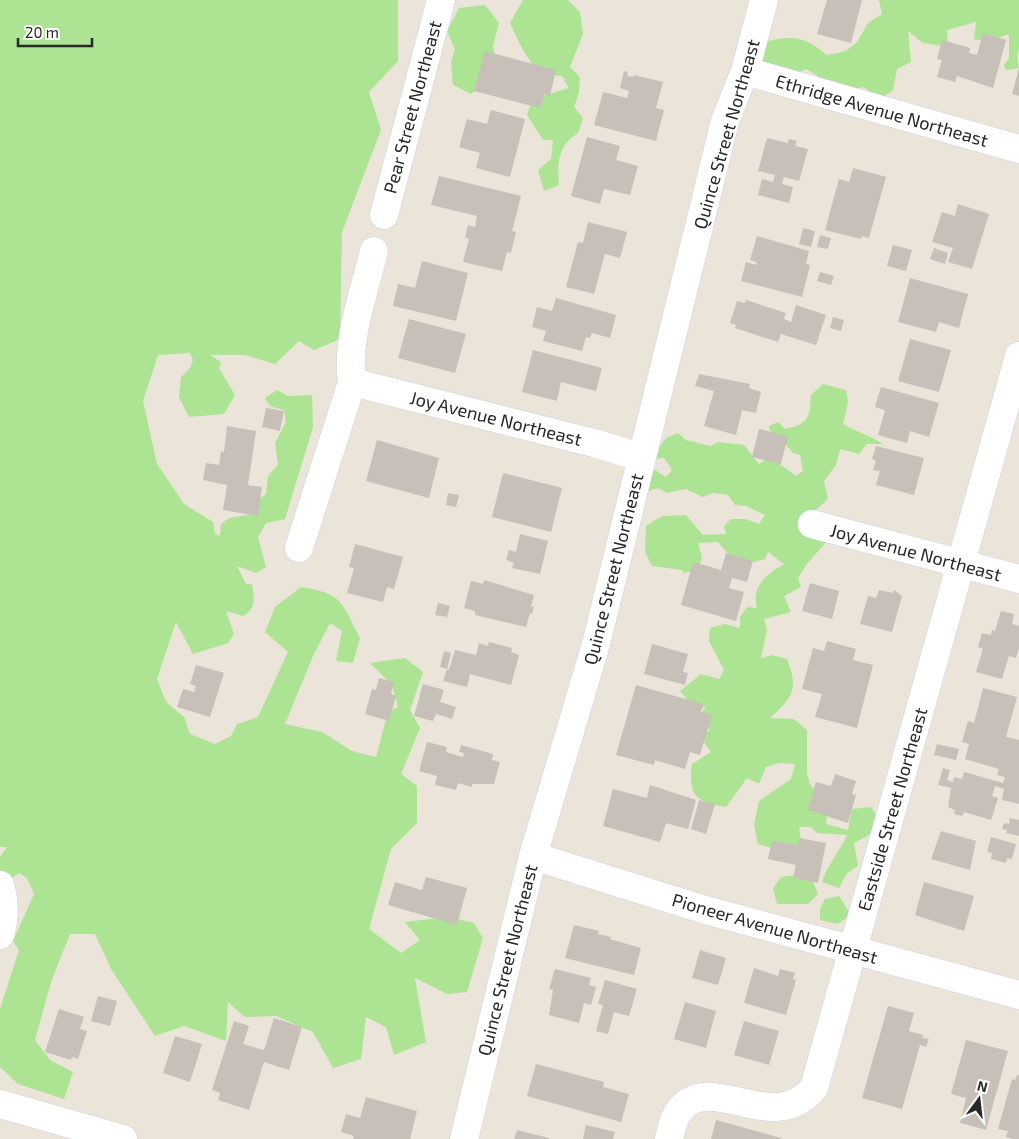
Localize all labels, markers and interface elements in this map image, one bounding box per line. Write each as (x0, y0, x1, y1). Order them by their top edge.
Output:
scale bar (18, 15, 91, 47)
street label: Pear Street Northeast (378, 18, 446, 196)
text: 20 m (25, 23, 59, 41)
street label: Quince Street Northeast (688, 36, 764, 232)
street label: Ethridge Avenue Northeast (773, 69, 991, 151)
street label: Joy Avenue Northeast (408, 386, 584, 450)
street label: Quince Street Northeast (579, 471, 647, 667)
street label: Joy Avenue Northeast (828, 519, 1004, 585)
street label: Eastside Street Northeast (852, 705, 932, 913)
street label: Quince Street Northeast (473, 862, 541, 1058)
street label: Pioneer Avenue Northeast (670, 888, 880, 968)
north arrow (954, 1074, 1004, 1124)
text: N (975, 1076, 990, 1095)

